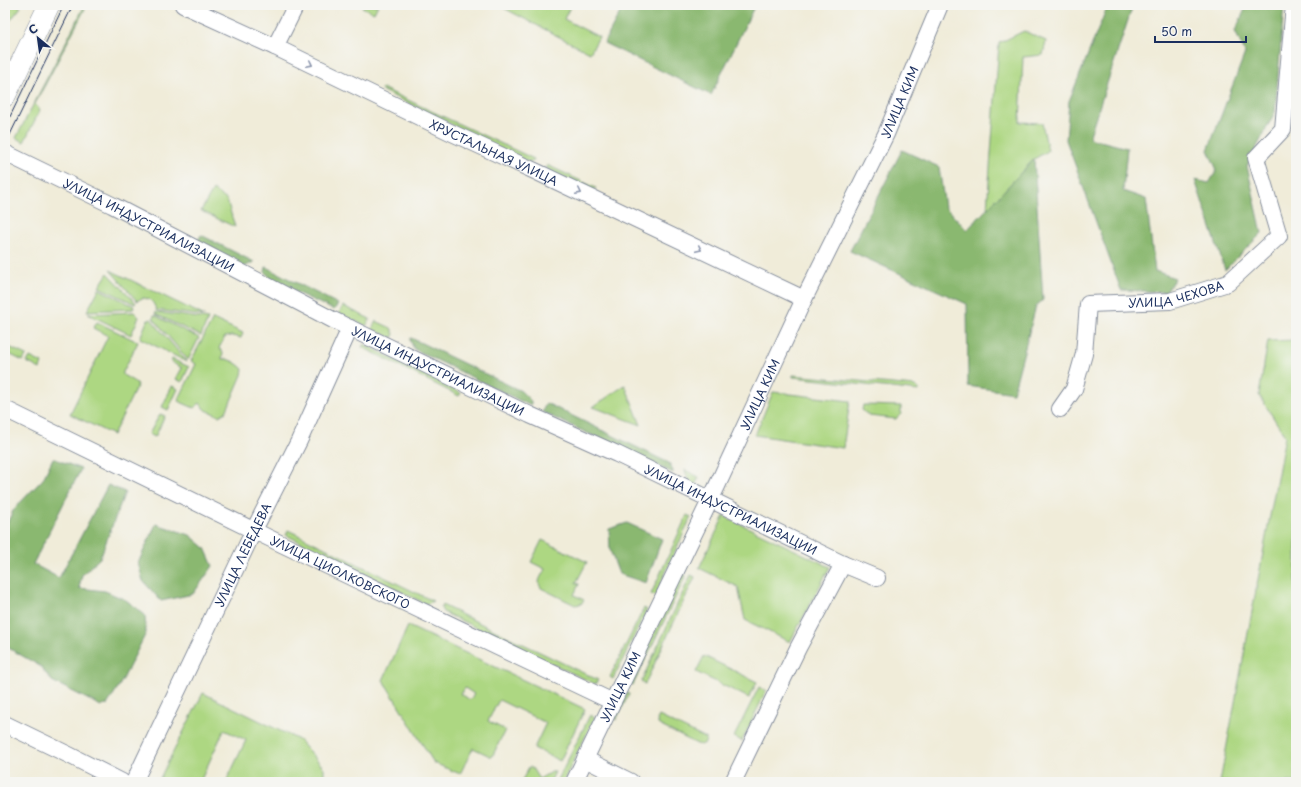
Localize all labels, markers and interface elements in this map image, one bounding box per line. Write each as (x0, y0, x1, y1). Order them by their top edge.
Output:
north arrow (18, 18, 58, 58)
scale bar (1155, 18, 1246, 44)
text: С (25, 19, 41, 38)
text: 50 m (1161, 22, 1192, 40)
one-way arrow (306, 59, 313, 67)
street label: УЛИЦА КИМ (876, 63, 922, 141)
street label: ХРУСТАЛЬНАЯ УЛИЦА (427, 115, 561, 190)
street label: УЛИЦА ИНДУСТРИАЛИЗАЦИИ (61, 174, 238, 276)
one-way arrow (575, 187, 583, 195)
one-way arrow (695, 244, 703, 252)
street label: УЛИЦА ЧЕХОВА (1128, 276, 1226, 312)
street label: УЛИЦА ИНДУСТРИАЛИЗАЦИИ (349, 321, 528, 420)
street label: УЛИЦА КИМ (735, 356, 784, 433)
street label: УЛИЦА ИНДУСТРИАЛИЗАЦИИ (642, 460, 820, 559)
street label: УЛИЦА ЛЕБЕДЕВА (210, 499, 275, 609)
street label: УЛИЦА ЦИОЛКОВСКОГО (268, 531, 413, 613)
street label: УЛИЦА КИМ (595, 648, 645, 725)

